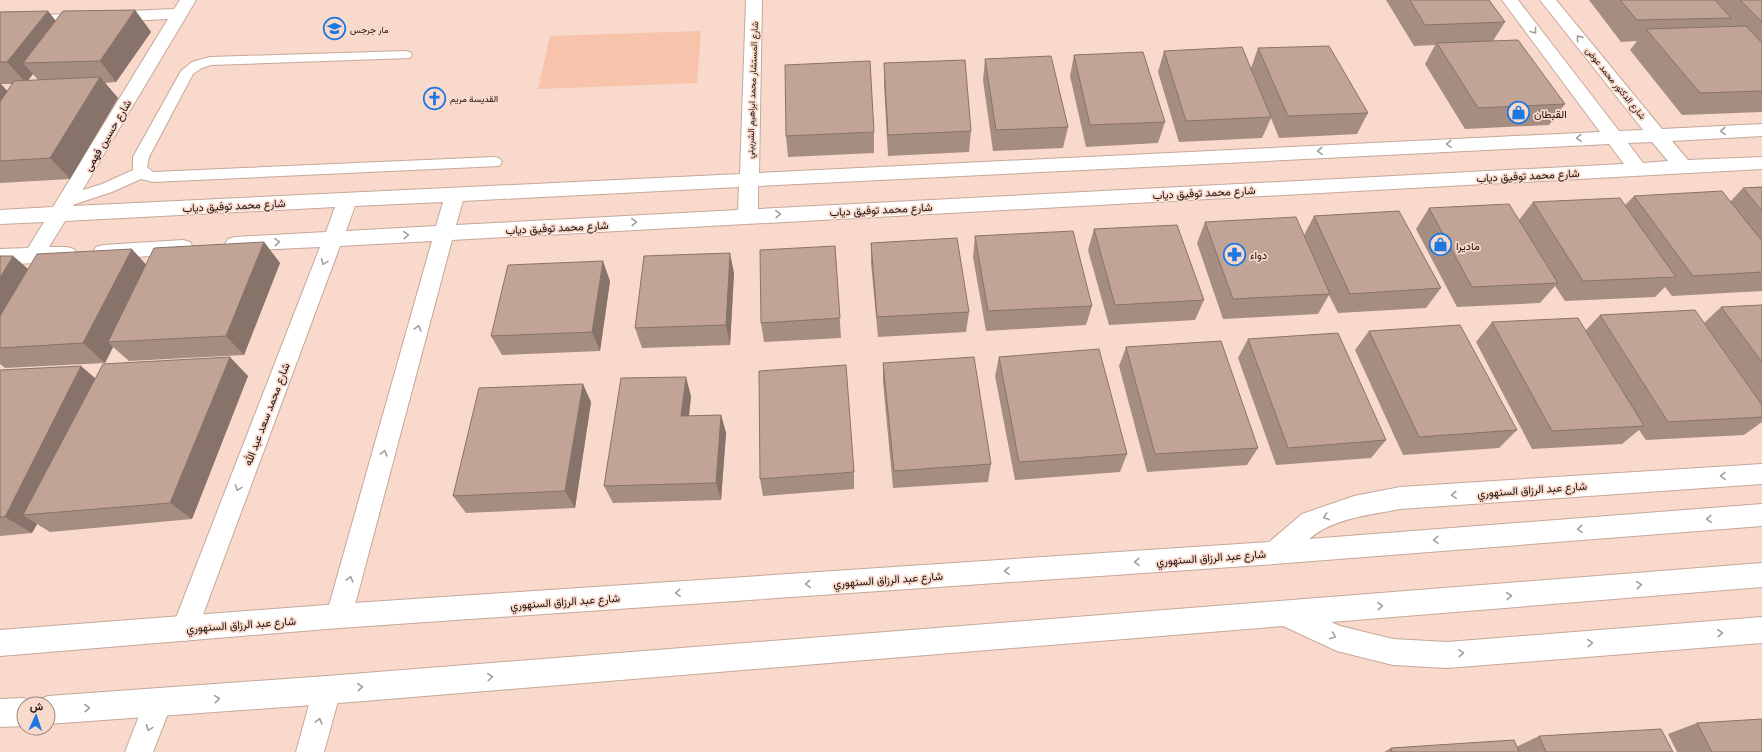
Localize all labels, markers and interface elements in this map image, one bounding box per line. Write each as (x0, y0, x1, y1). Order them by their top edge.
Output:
school or university icon: مار جرجس (322, 16, 348, 42)
street label: شارع المستشار محمد ابراهيم الشربيني (743, 21, 762, 159)
place label: مار جرجس (350, 23, 389, 36)
one-way arrow (1529, 27, 1537, 34)
one-way arrow (1577, 36, 1584, 43)
street label: شارع الدكتور محمد عوض (1583, 44, 1649, 122)
church icon: القديسة مريم (421, 85, 447, 111)
place label: القديسة مريم (450, 92, 498, 105)
street label: شارع حسين فهمى (80, 96, 135, 174)
shop icon: القبطان (1505, 100, 1531, 126)
place label: القبطان (1534, 106, 1567, 121)
one-way arrow (1720, 127, 1726, 136)
one-way arrow (1576, 133, 1582, 142)
one-way arrow (1446, 140, 1452, 149)
one-way arrow (1316, 146, 1323, 155)
street label: شارع محمد توفيق دياب (1476, 165, 1580, 186)
street label: شارع محمد توفيق دياب (1152, 182, 1256, 203)
street label: شارع محمد توفيق دياب (182, 195, 286, 216)
street label: شارع محمد توفيق دياب (829, 199, 933, 220)
one-way arrow (775, 210, 781, 219)
street label: شارع محمد توفيق دياب (505, 217, 609, 238)
one-way arrow (631, 218, 637, 227)
one-way arrow (403, 230, 409, 239)
shop icon: ماديرا (1427, 232, 1453, 258)
one-way arrow (274, 238, 280, 246)
place label: ماديرا (1456, 238, 1480, 253)
pharmacy icon: دواء (1222, 241, 1248, 267)
place label: دواء (1250, 247, 1267, 262)
one-way arrow (321, 258, 329, 265)
one-way arrow (414, 325, 422, 331)
street label: شارع محمد سعد عبد الله (239, 360, 294, 468)
one-way arrow (379, 450, 388, 457)
one-way arrow (1720, 472, 1726, 481)
street label: شارع عبد الرزاق السنهوري (1477, 478, 1588, 503)
one-way arrow (235, 484, 243, 491)
one-way arrow (1451, 490, 1457, 499)
one-way arrow (1323, 512, 1330, 520)
one-way arrow (1706, 515, 1712, 524)
one-way arrow (1577, 525, 1583, 534)
one-way arrow (1433, 536, 1439, 545)
street label: شارع عبد الرزاق السنهوري (1156, 546, 1267, 571)
one-way arrow (1134, 557, 1140, 566)
one-way arrow (1004, 566, 1010, 575)
street label: شارع عبد الرزاق السنهوري (833, 568, 944, 593)
one-way arrow (345, 576, 353, 582)
one-way arrow (805, 580, 811, 589)
one-way arrow (1636, 581, 1642, 590)
one-way arrow (675, 589, 681, 598)
street label: شارع عبد الرزاق السنهوري (510, 590, 621, 615)
one-way arrow (1506, 591, 1512, 600)
one-way arrow (1377, 602, 1383, 611)
street label: شارع عبد الرزاق السنهوري (186, 613, 297, 638)
one-way arrow (1717, 629, 1723, 638)
one-way arrow (1329, 631, 1337, 639)
one-way arrow (1587, 639, 1593, 648)
one-way arrow (1458, 649, 1464, 658)
one-way arrow (487, 673, 493, 682)
one-way arrow (357, 683, 363, 692)
one-way arrow (214, 694, 220, 703)
north arrow (16, 696, 56, 736)
text: ش (30, 698, 44, 713)
one-way arrow (84, 703, 90, 712)
one-way arrow (314, 718, 323, 725)
one-way arrow (145, 724, 153, 731)

